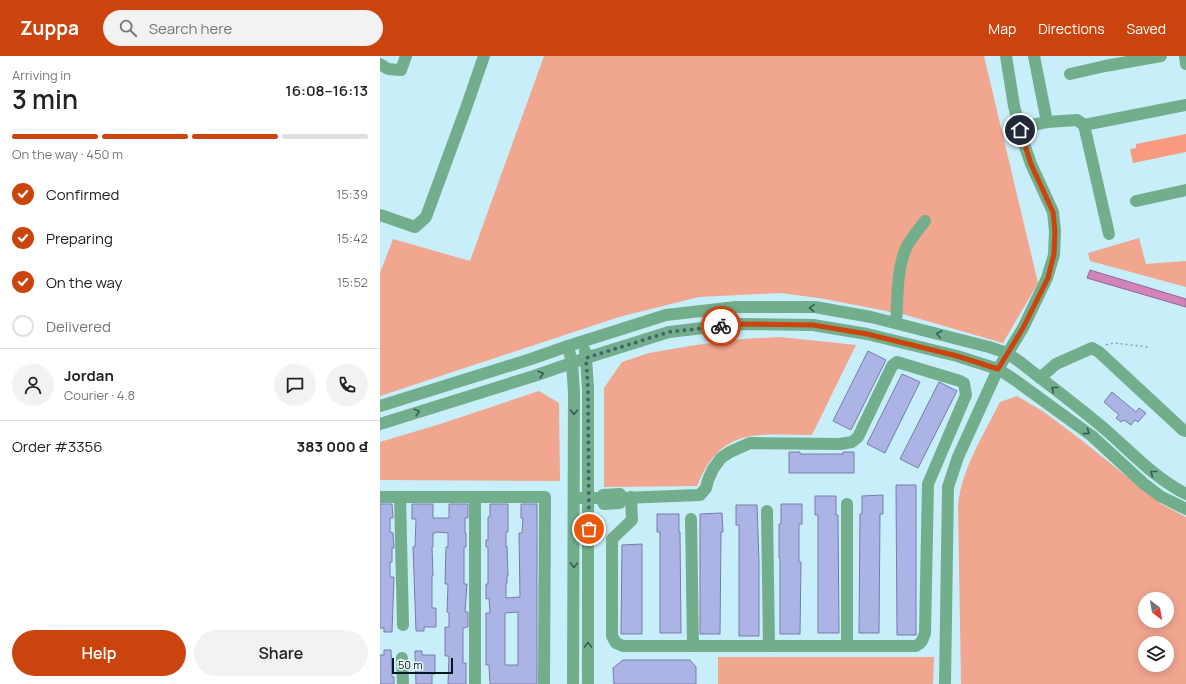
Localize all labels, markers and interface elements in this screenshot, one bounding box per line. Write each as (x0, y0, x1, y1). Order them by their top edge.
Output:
search box (103, 10, 383, 46)
text: Zuppa (20, 15, 79, 41)
icon: search (117, 17, 139, 39)
text: Search here (149, 18, 232, 39)
text: Map (988, 19, 1016, 38)
text: Directions (1038, 19, 1105, 38)
text: Saved (1127, 19, 1166, 38)
text: Arriving in (12, 66, 71, 84)
text: 16:08–16:13 (285, 80, 368, 101)
text: 3 min (12, 81, 78, 117)
pin (1003, 113, 1037, 147)
icon: home (1009, 119, 1031, 141)
text: On the way · 450 m (12, 145, 123, 163)
icon: check (12, 183, 34, 205)
text: Confirmed (46, 184, 119, 205)
text: 15:39 (336, 185, 368, 203)
icon: check (12, 227, 34, 249)
text: Preparing (46, 228, 113, 249)
text: 15:42 (336, 229, 368, 247)
icon: check (12, 271, 34, 293)
text: On the way (46, 272, 122, 293)
text: 15:52 (337, 273, 368, 291)
one-way arrow (809, 303, 815, 312)
courier (701, 306, 741, 346)
icon: bike (710, 315, 732, 337)
text: Delivered (46, 316, 111, 337)
one-way arrow (936, 330, 943, 339)
button: person (12, 364, 54, 406)
button: chat (274, 364, 316, 406)
button: phone (326, 364, 368, 406)
text: Jordan (64, 365, 114, 386)
one-way arrow (538, 370, 545, 378)
text: Courier · 4.8 (64, 386, 135, 404)
one-way arrow (1051, 387, 1058, 394)
one-way arrow (414, 409, 421, 417)
one-way arrow (570, 409, 578, 415)
one-way arrow (1082, 427, 1089, 434)
text: Order #3356 (12, 436, 103, 457)
text: 383 000 ₫ (297, 436, 368, 457)
one-way arrow (1151, 470, 1158, 477)
pin (572, 512, 606, 546)
icon: bag (578, 518, 600, 540)
one-way arrow (570, 562, 578, 568)
north arrow (1138, 592, 1174, 628)
map controls (1138, 592, 1174, 672)
button: Help (12, 630, 186, 676)
button: Share (194, 630, 368, 676)
button: layers (1138, 636, 1174, 672)
one-way arrow (584, 642, 592, 648)
scale bar (392, 656, 453, 675)
text: 50 m (398, 657, 423, 672)

